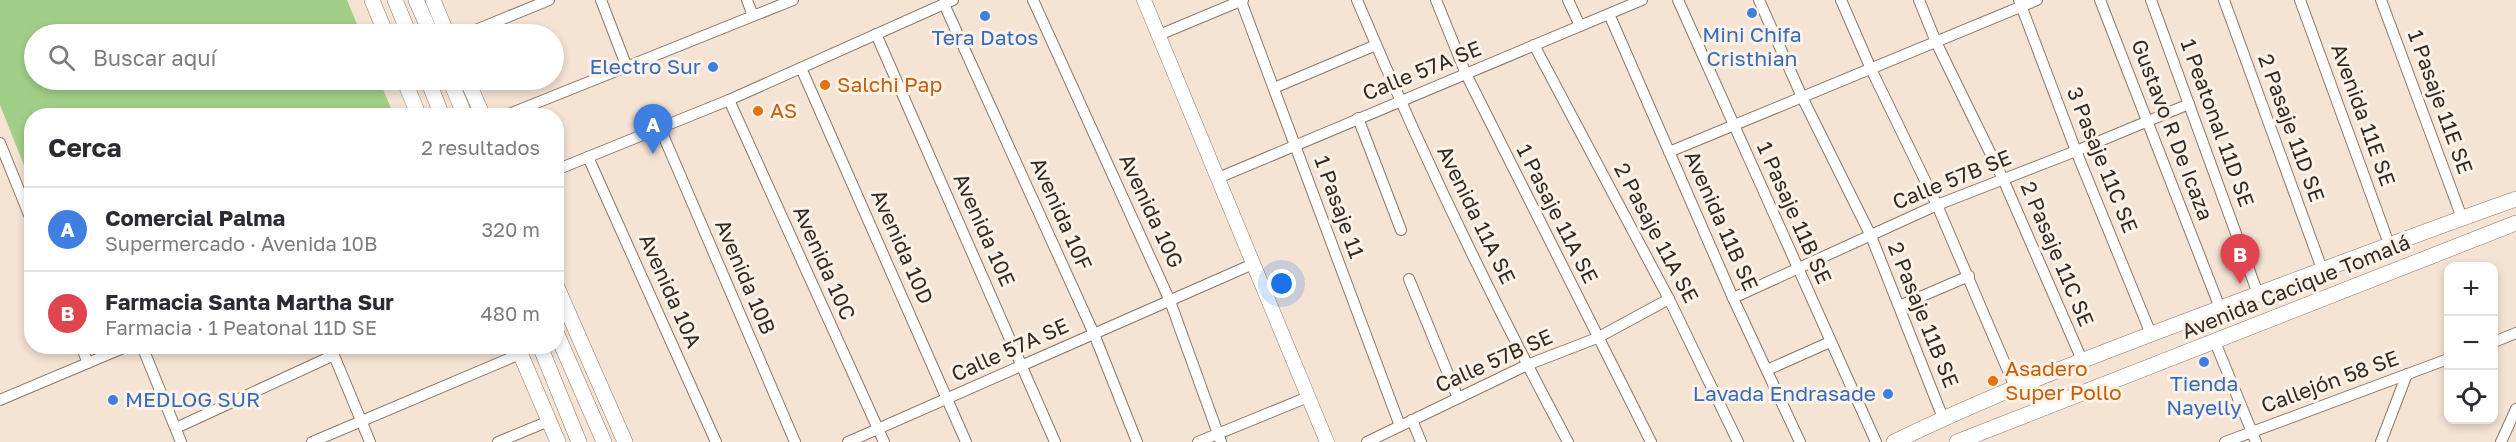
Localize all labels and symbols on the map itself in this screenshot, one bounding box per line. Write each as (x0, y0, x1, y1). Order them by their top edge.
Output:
marker: Mini Chifa Cristhian (1745, 6, 1759, 20)
marker: Tera Datos (978, 9, 992, 23)
place label: Mini Chifa Cristhian (1702, 21, 1802, 71)
place label: Tera Datos (932, 24, 1038, 50)
street label: 1 Pasaje 11E SE (2403, 26, 2479, 177)
street label: Calle 57A SE (1358, 34, 1485, 106)
street label: Gustavo R De Icaza (2126, 35, 2219, 224)
street label: 1 Peatonal 11D SE (2175, 35, 2260, 210)
street label: Avenida 11E SE (2326, 40, 2402, 189)
street label: 2 Pasaje 11D SE (2253, 50, 2331, 205)
place label: Electro Sur (589, 53, 701, 79)
marker: Electro Sur (706, 60, 720, 74)
place label: Salchi Pap (837, 71, 942, 97)
marker: Salchi Pap (818, 78, 832, 92)
street label: 3 Pasaje 11C SE (2062, 83, 2144, 236)
place label: AS (770, 97, 797, 123)
pin: A (634, 104, 672, 154)
marker: AS (751, 104, 765, 118)
street label: 1 Pasaje 11B SE (1752, 137, 1838, 288)
street label: 1 Pasaje 11A SE (1512, 140, 1604, 288)
street label: Avenida 11A SE (1432, 141, 1522, 288)
street label: Calle 57B SE (1888, 143, 2015, 215)
street label: Avenida 11B SE (1679, 146, 1764, 295)
street label: Avenida 10G (1114, 149, 1190, 272)
street label: 1 Pasaje 11 (1309, 152, 1371, 262)
street label: Avenida 10F (1026, 153, 1098, 274)
street label: 2 Pasaje 11A SE (1609, 158, 1705, 307)
street label: Avenida 10E (948, 169, 1021, 290)
street label: 2 Pasaje 11C SE (2016, 177, 2100, 330)
street label: Avenida 10D (866, 185, 940, 308)
street label: Avenida 10C (788, 201, 862, 324)
street label: Avenida 10B (710, 215, 782, 338)
street label: Avenida Cacique Tomalá (2178, 228, 2414, 344)
street label: Avenida 10A (634, 229, 708, 352)
pin: B (2220, 234, 2260, 284)
street label: 2 Pasaje 11B SE (1883, 238, 1965, 391)
your location (1267, 269, 1296, 298)
street label: Calle 57A SE (947, 312, 1072, 387)
street label: Calle 57B SE (1431, 323, 1556, 398)
street label: Callejón 58 SE (2257, 344, 2402, 418)
place label: Asadero Super Pollo (2005, 355, 2122, 405)
marker: Tienda Nayelly (2197, 355, 2211, 369)
place label: Tienda Nayelly (2166, 370, 2242, 420)
marker: Asadero Super Pollo (1986, 374, 2000, 388)
place label: Lavada Endrasade (1693, 380, 1876, 406)
place label: MEDLOG SUR (125, 386, 260, 412)
marker: Lavada Endrasade (1881, 387, 1895, 401)
marker: MEDLOG SUR (106, 393, 120, 407)

